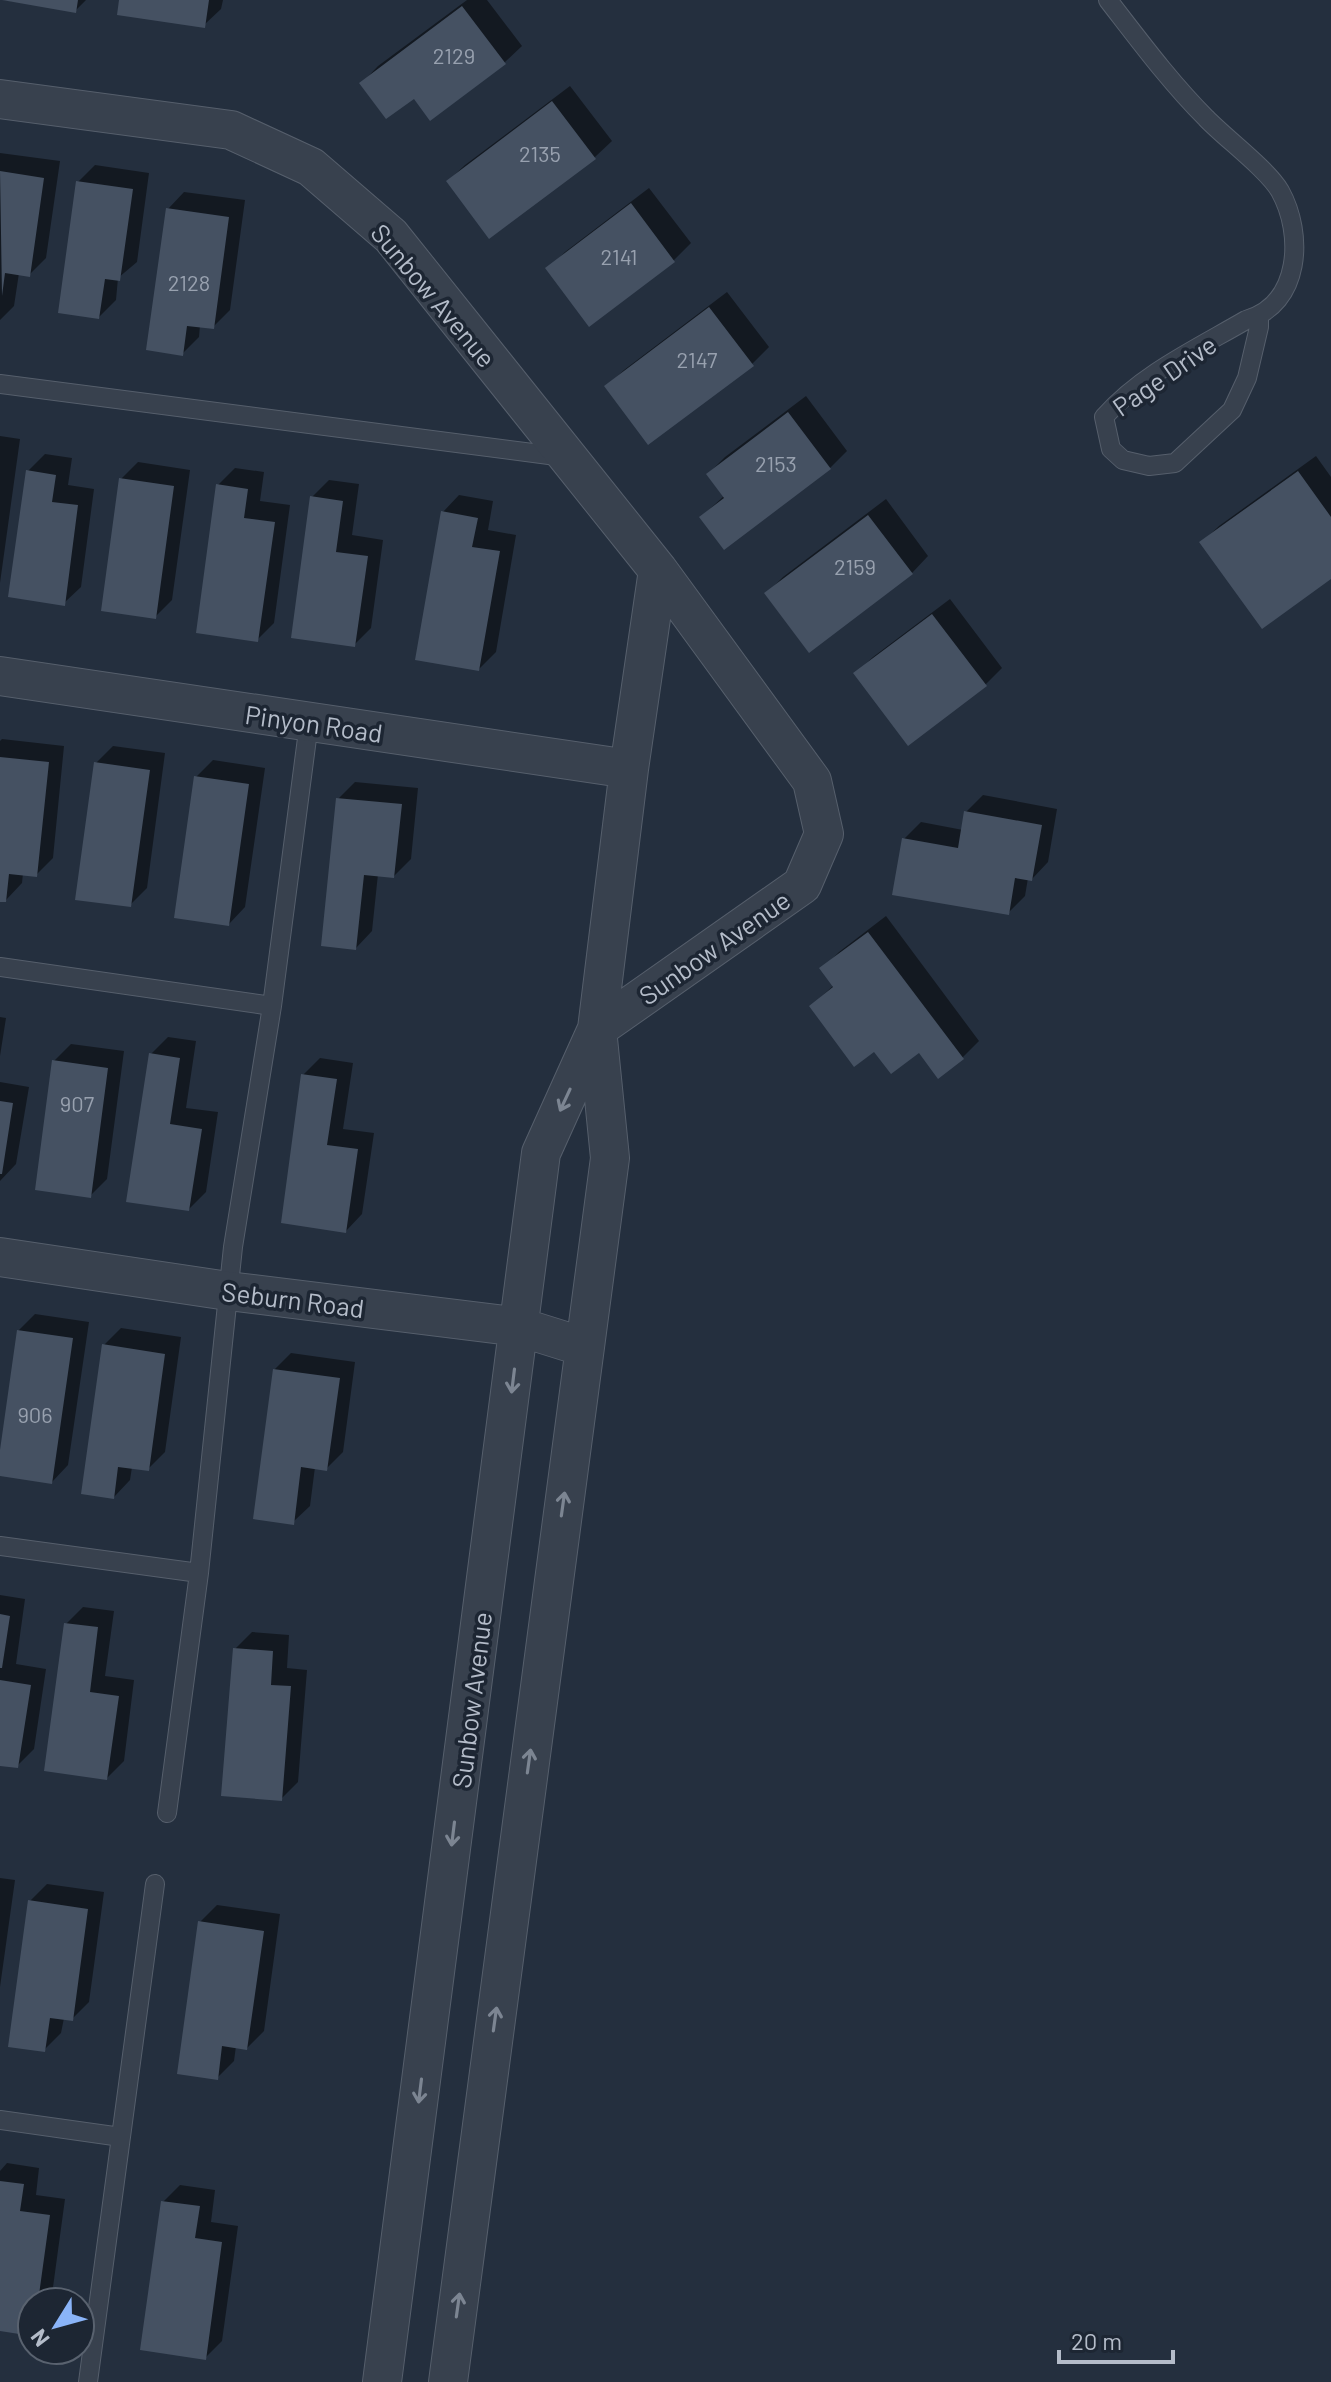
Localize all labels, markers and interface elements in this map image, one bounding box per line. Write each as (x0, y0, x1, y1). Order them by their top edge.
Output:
house number: 2129 (433, 42, 475, 68)
house number: 2135 (519, 140, 561, 166)
street label: Sunbow Avenue (365, 217, 503, 373)
house number: 2141 (601, 243, 637, 269)
house number: 2128 (168, 269, 210, 295)
street label: Page Drive (1106, 328, 1222, 422)
house number: 2147 (676, 346, 718, 372)
house number: 2153 (755, 450, 797, 476)
house number: 2159 (834, 553, 876, 579)
street label: Pinyon Road (243, 698, 385, 748)
street label: Sunbow Avenue (632, 883, 796, 1011)
one-way arrow (556, 1088, 571, 1112)
house number: 907 (60, 1090, 94, 1116)
street label: Seburn Road (220, 1275, 366, 1323)
one-way arrow (505, 1368, 520, 1394)
house number: 906 (17, 1401, 53, 1427)
one-way arrow (556, 1491, 571, 1517)
street label: Sunbow Avenue (445, 1610, 497, 1790)
one-way arrow (522, 1749, 537, 1774)
one-way arrow (446, 1820, 461, 1846)
one-way arrow (488, 2007, 503, 2032)
one-way arrow (412, 2077, 427, 2104)
north arrow (16, 2286, 96, 2366)
one-way arrow (451, 2293, 466, 2318)
scale bar (1059, 2314, 1173, 2364)
text: N (24, 2325, 54, 2352)
text: 20 m (1071, 2326, 1122, 2355)

